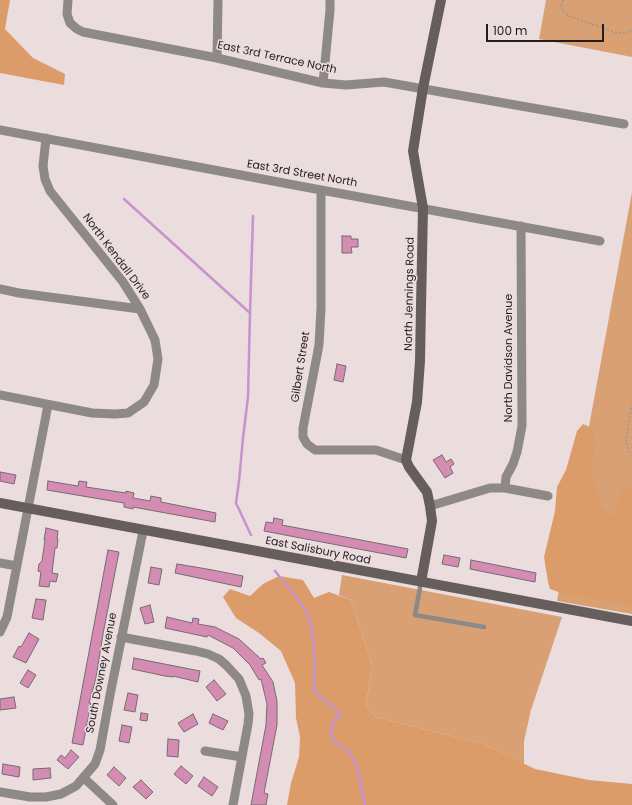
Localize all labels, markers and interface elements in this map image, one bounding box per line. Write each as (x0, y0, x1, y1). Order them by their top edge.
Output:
scale bar (488, 16, 606, 42)
text: 100 m (493, 22, 527, 39)
street label: East 3rd Terrace North (216, 39, 338, 77)
street label: East 3rd Street North (246, 158, 358, 190)
street label: North Kendall Drive (79, 211, 153, 303)
street label: North Jennings Road (402, 237, 418, 351)
street label: North Davidson Avenue (502, 294, 516, 422)
street label: Gilbert Street (289, 331, 313, 403)
street label: East Salisbury Road (264, 534, 372, 568)
street label: South Downey Avenue (84, 612, 120, 734)

